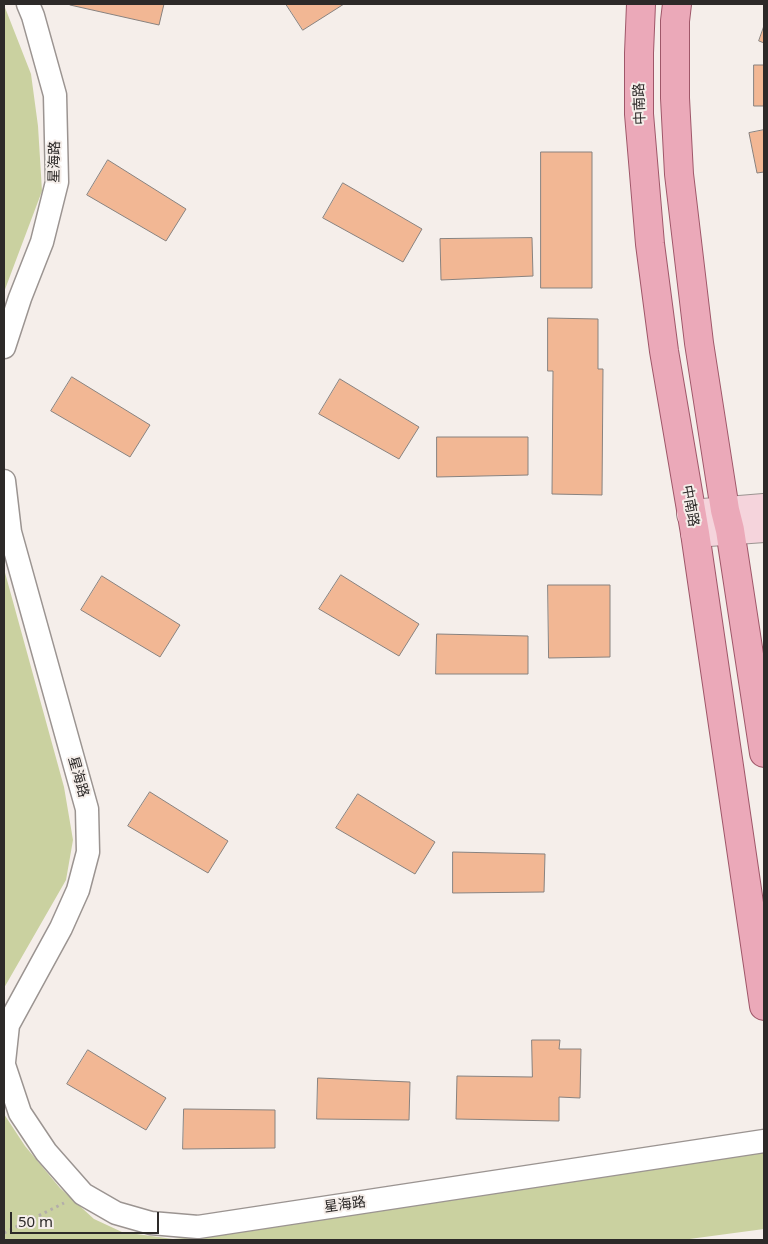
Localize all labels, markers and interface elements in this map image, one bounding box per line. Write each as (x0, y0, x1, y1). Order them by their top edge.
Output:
street label: 中南路 (631, 83, 649, 125)
street label: 星海路 (46, 141, 64, 183)
street label: 中南路 (678, 484, 702, 528)
street label: 星海路 (64, 754, 92, 800)
street label: 星海路 (323, 1194, 367, 1216)
scale bar (12, 1202, 161, 1234)
text: 50 m (18, 1211, 53, 1231)

